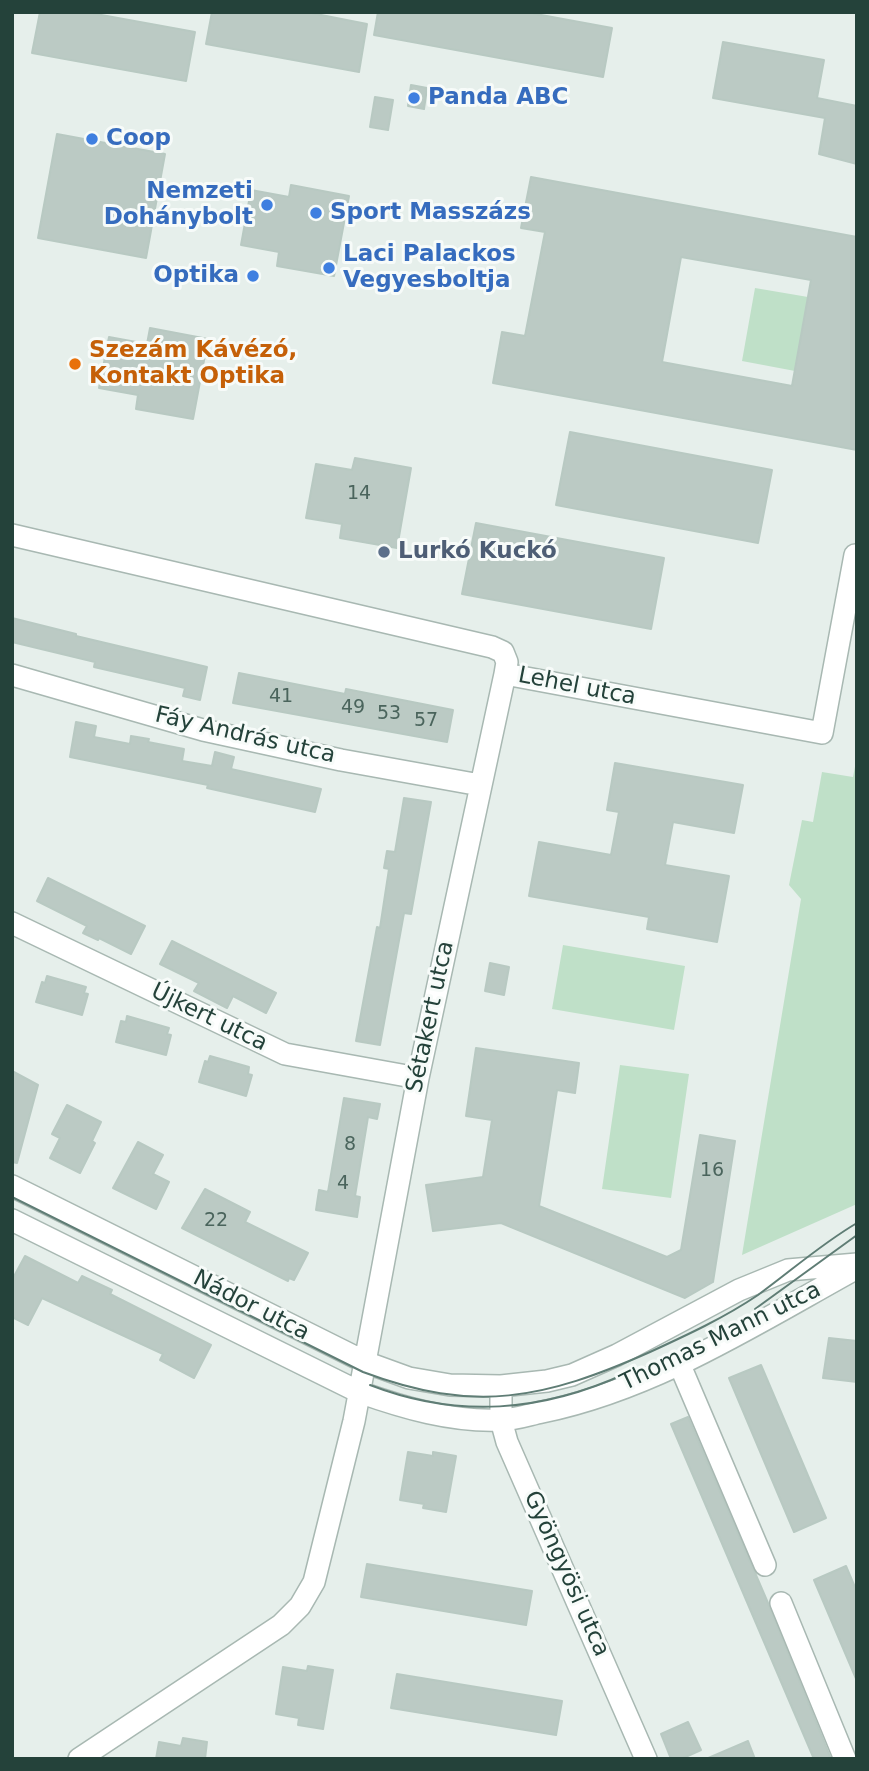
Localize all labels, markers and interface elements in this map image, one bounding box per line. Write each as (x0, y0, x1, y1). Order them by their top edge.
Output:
place label: Panda ABC (428, 84, 568, 112)
marker: Panda ABC (406, 90, 422, 106)
place label: Coop (106, 125, 171, 153)
marker: Coop (84, 131, 100, 147)
place label: Nemzeti Dohánybolt (104, 178, 253, 232)
marker: Nemzeti Dohánybolt (259, 197, 275, 213)
place label: Sport Masszázs (330, 199, 531, 227)
marker: Sport Masszázs (308, 205, 324, 221)
place label: Laci Palackos Vegyesboltja (343, 241, 516, 295)
marker: Laci Palackos Vegyesboltja (321, 260, 337, 276)
place label: Optika (153, 262, 239, 290)
marker: Optika (245, 268, 261, 284)
place label: Szezám Kávézó, Kontakt Optika (89, 337, 297, 391)
marker: Szezám Kávézó, Kontakt Optika (67, 356, 83, 372)
house number: 14 (347, 483, 371, 505)
place label: Lurkó Kuckó (398, 538, 557, 566)
marker: Lurkó Kuckó (376, 544, 392, 560)
street label: Lehel utca (516, 662, 638, 712)
house number: 41 (269, 686, 293, 708)
house number: 49 (341, 697, 365, 719)
street label: Fáy András utca (152, 702, 338, 770)
house number: 53 (377, 703, 401, 725)
house number: 57 (414, 710, 438, 732)
street label: Sétakert utca (401, 939, 461, 1095)
street label: Újkert utca (146, 978, 272, 1058)
house number: 8 (344, 1134, 356, 1156)
house number: 16 (700, 1160, 724, 1182)
house number: 4 (337, 1173, 349, 1195)
house number: 22 (204, 1210, 228, 1232)
street label: Nádor utca (188, 1265, 314, 1347)
street label: Thomas Mann utca (616, 1277, 826, 1397)
street label: Gyöngyösi utca (517, 1487, 615, 1661)

